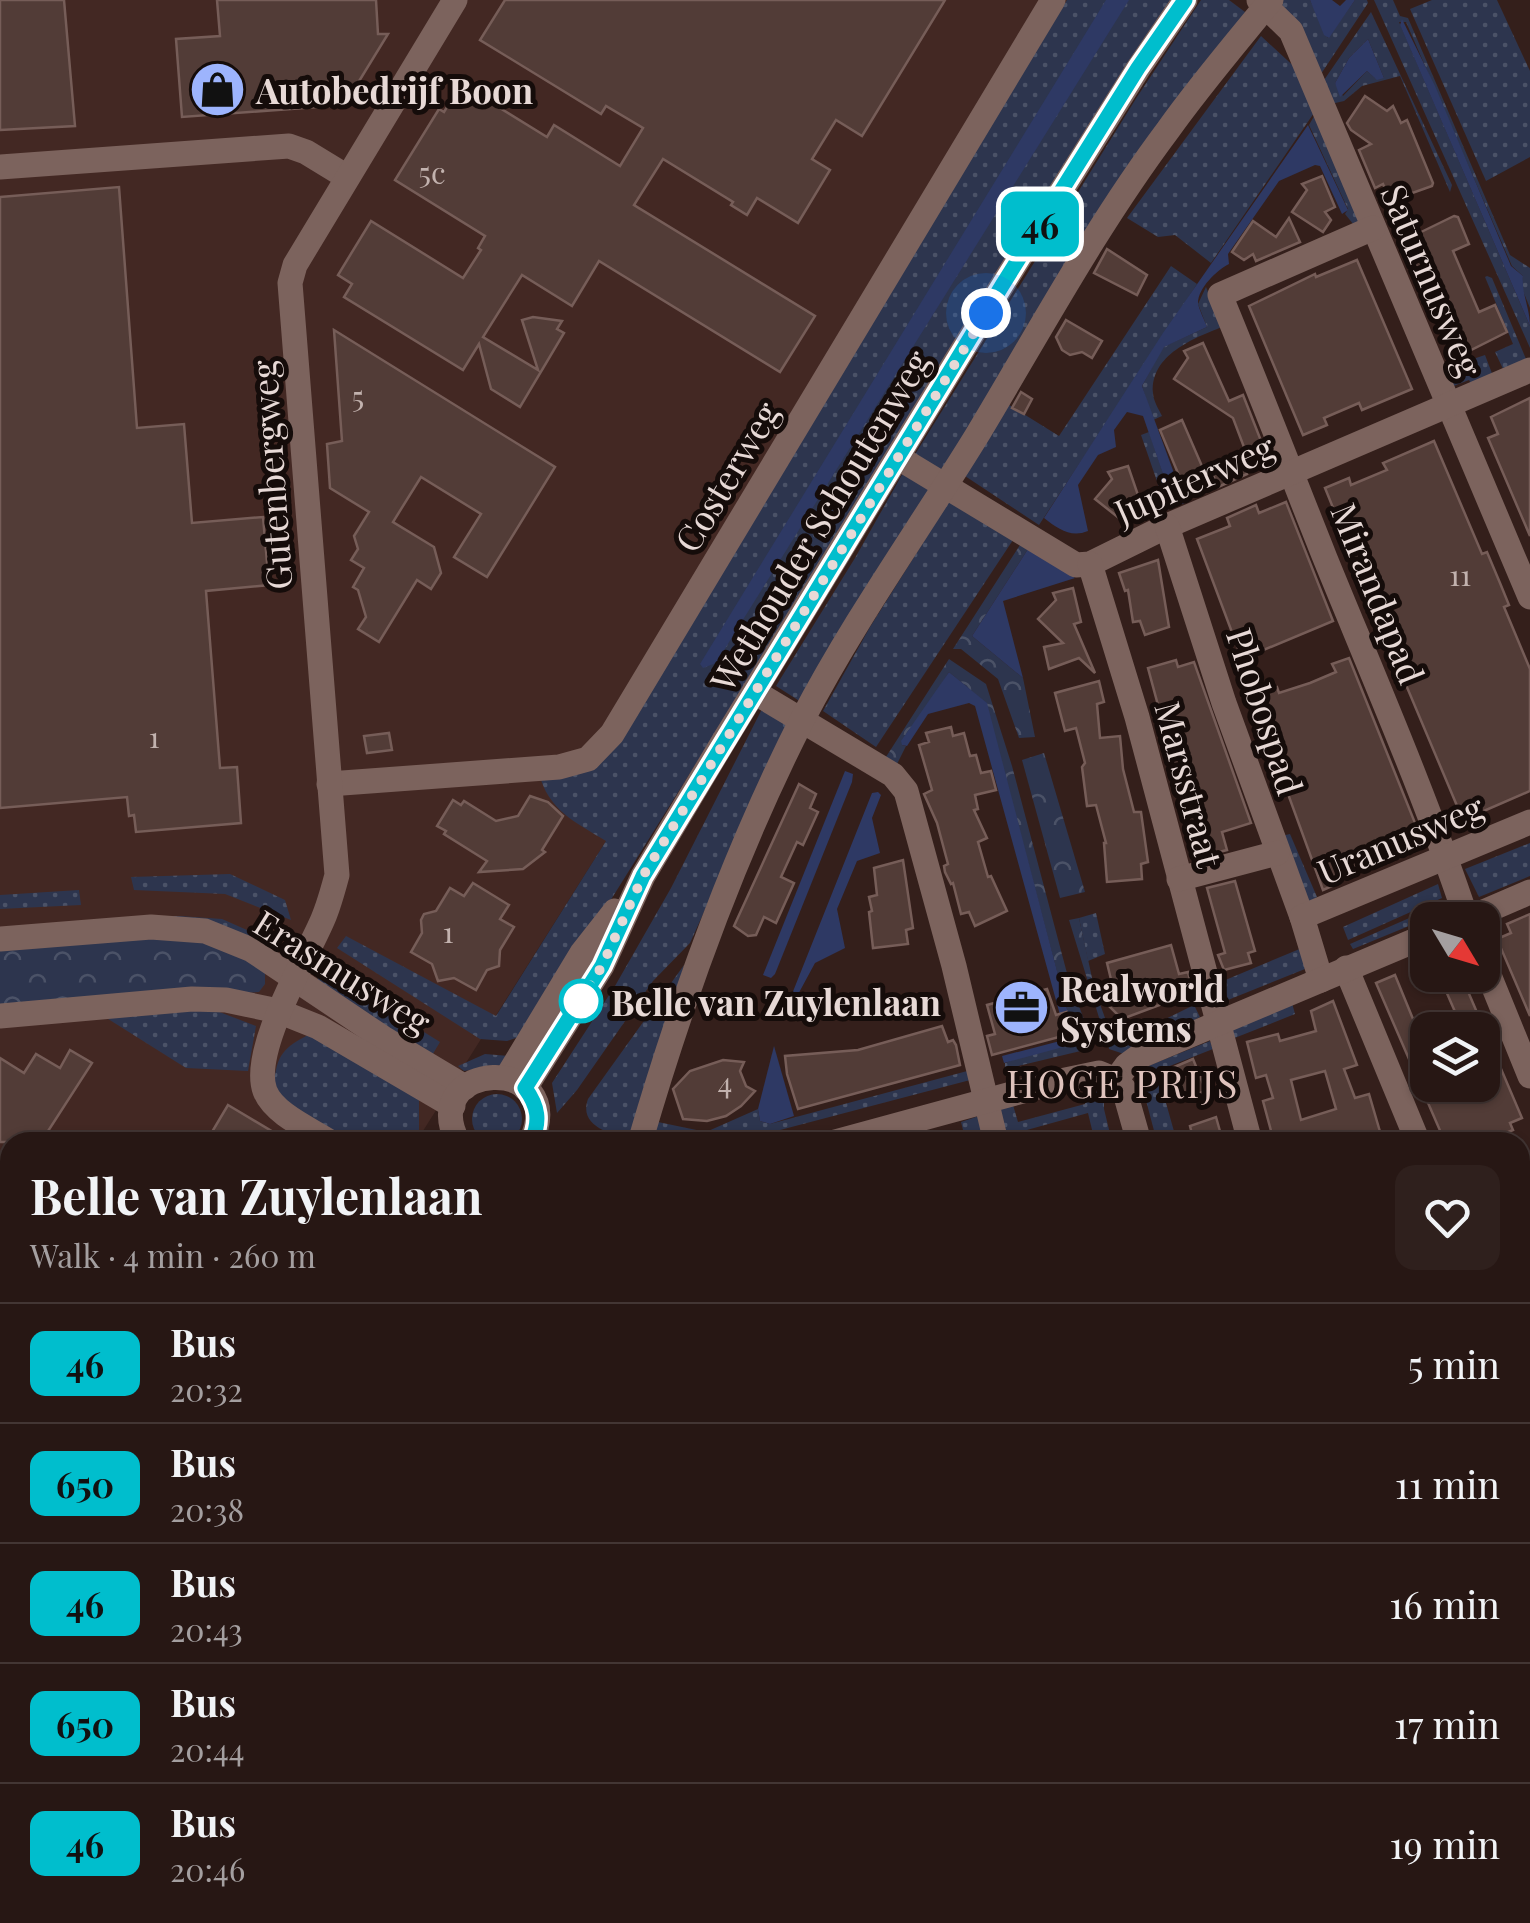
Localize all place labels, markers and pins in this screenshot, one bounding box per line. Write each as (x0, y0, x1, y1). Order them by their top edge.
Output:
shop icon: Autobedrijf Boon (187, 59, 247, 119)
place label: Autobedrijf Boon (255, 66, 534, 113)
place label: Realworld Systems (1060, 964, 1225, 1051)
office icon: Realworld Systems (991, 977, 1051, 1037)
place label: Belle van Zuylenlaan (611, 978, 941, 1025)
marker: Belle van Zuylenlaan (560, 980, 602, 1022)

